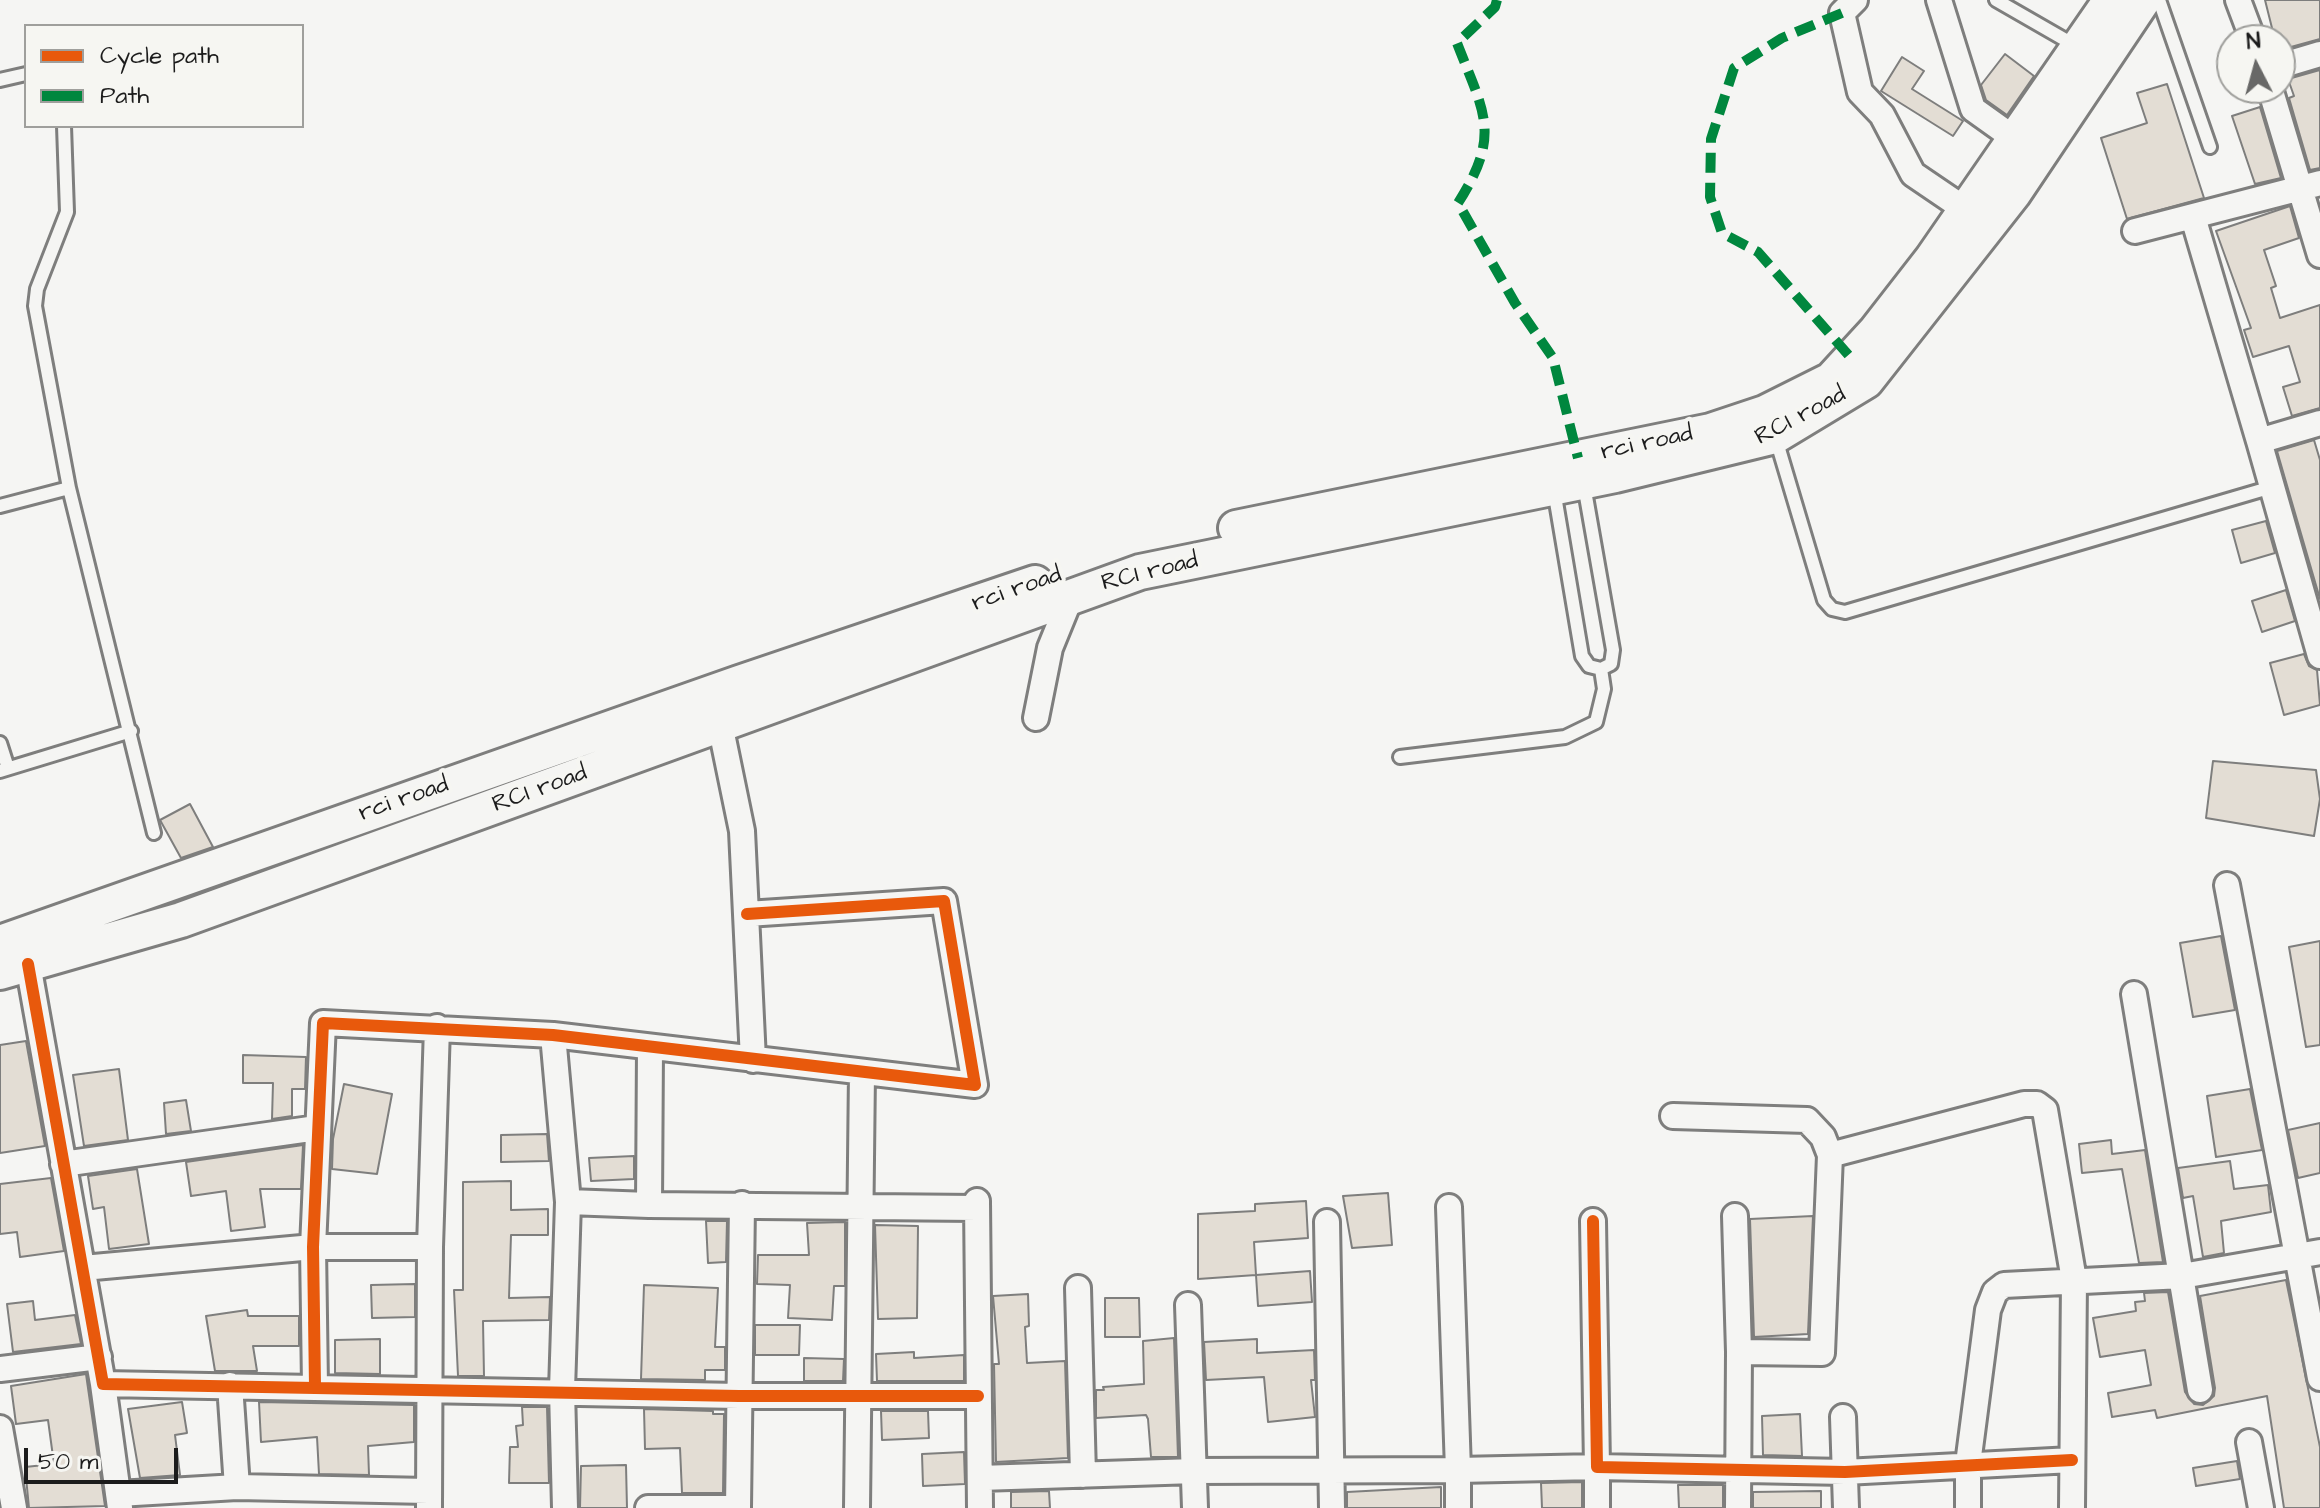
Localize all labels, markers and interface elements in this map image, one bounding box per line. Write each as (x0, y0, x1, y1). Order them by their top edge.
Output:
legend (24, 24, 304, 128)
north arrow (2216, 24, 2296, 104)
text: N (2245, 25, 2262, 58)
text: Cycle path (100, 39, 219, 73)
text: Path (100, 79, 149, 113)
street label: RCI road (1751, 381, 1851, 453)
street label: rci road (1599, 420, 1695, 468)
street label: RCI road (1099, 547, 1201, 599)
street label: rci road (968, 561, 1066, 619)
street label: RCI road (489, 760, 591, 820)
street label: rci road (355, 771, 453, 829)
scale bar (28, 1432, 182, 1482)
text: 50 m (38, 1445, 98, 1479)

